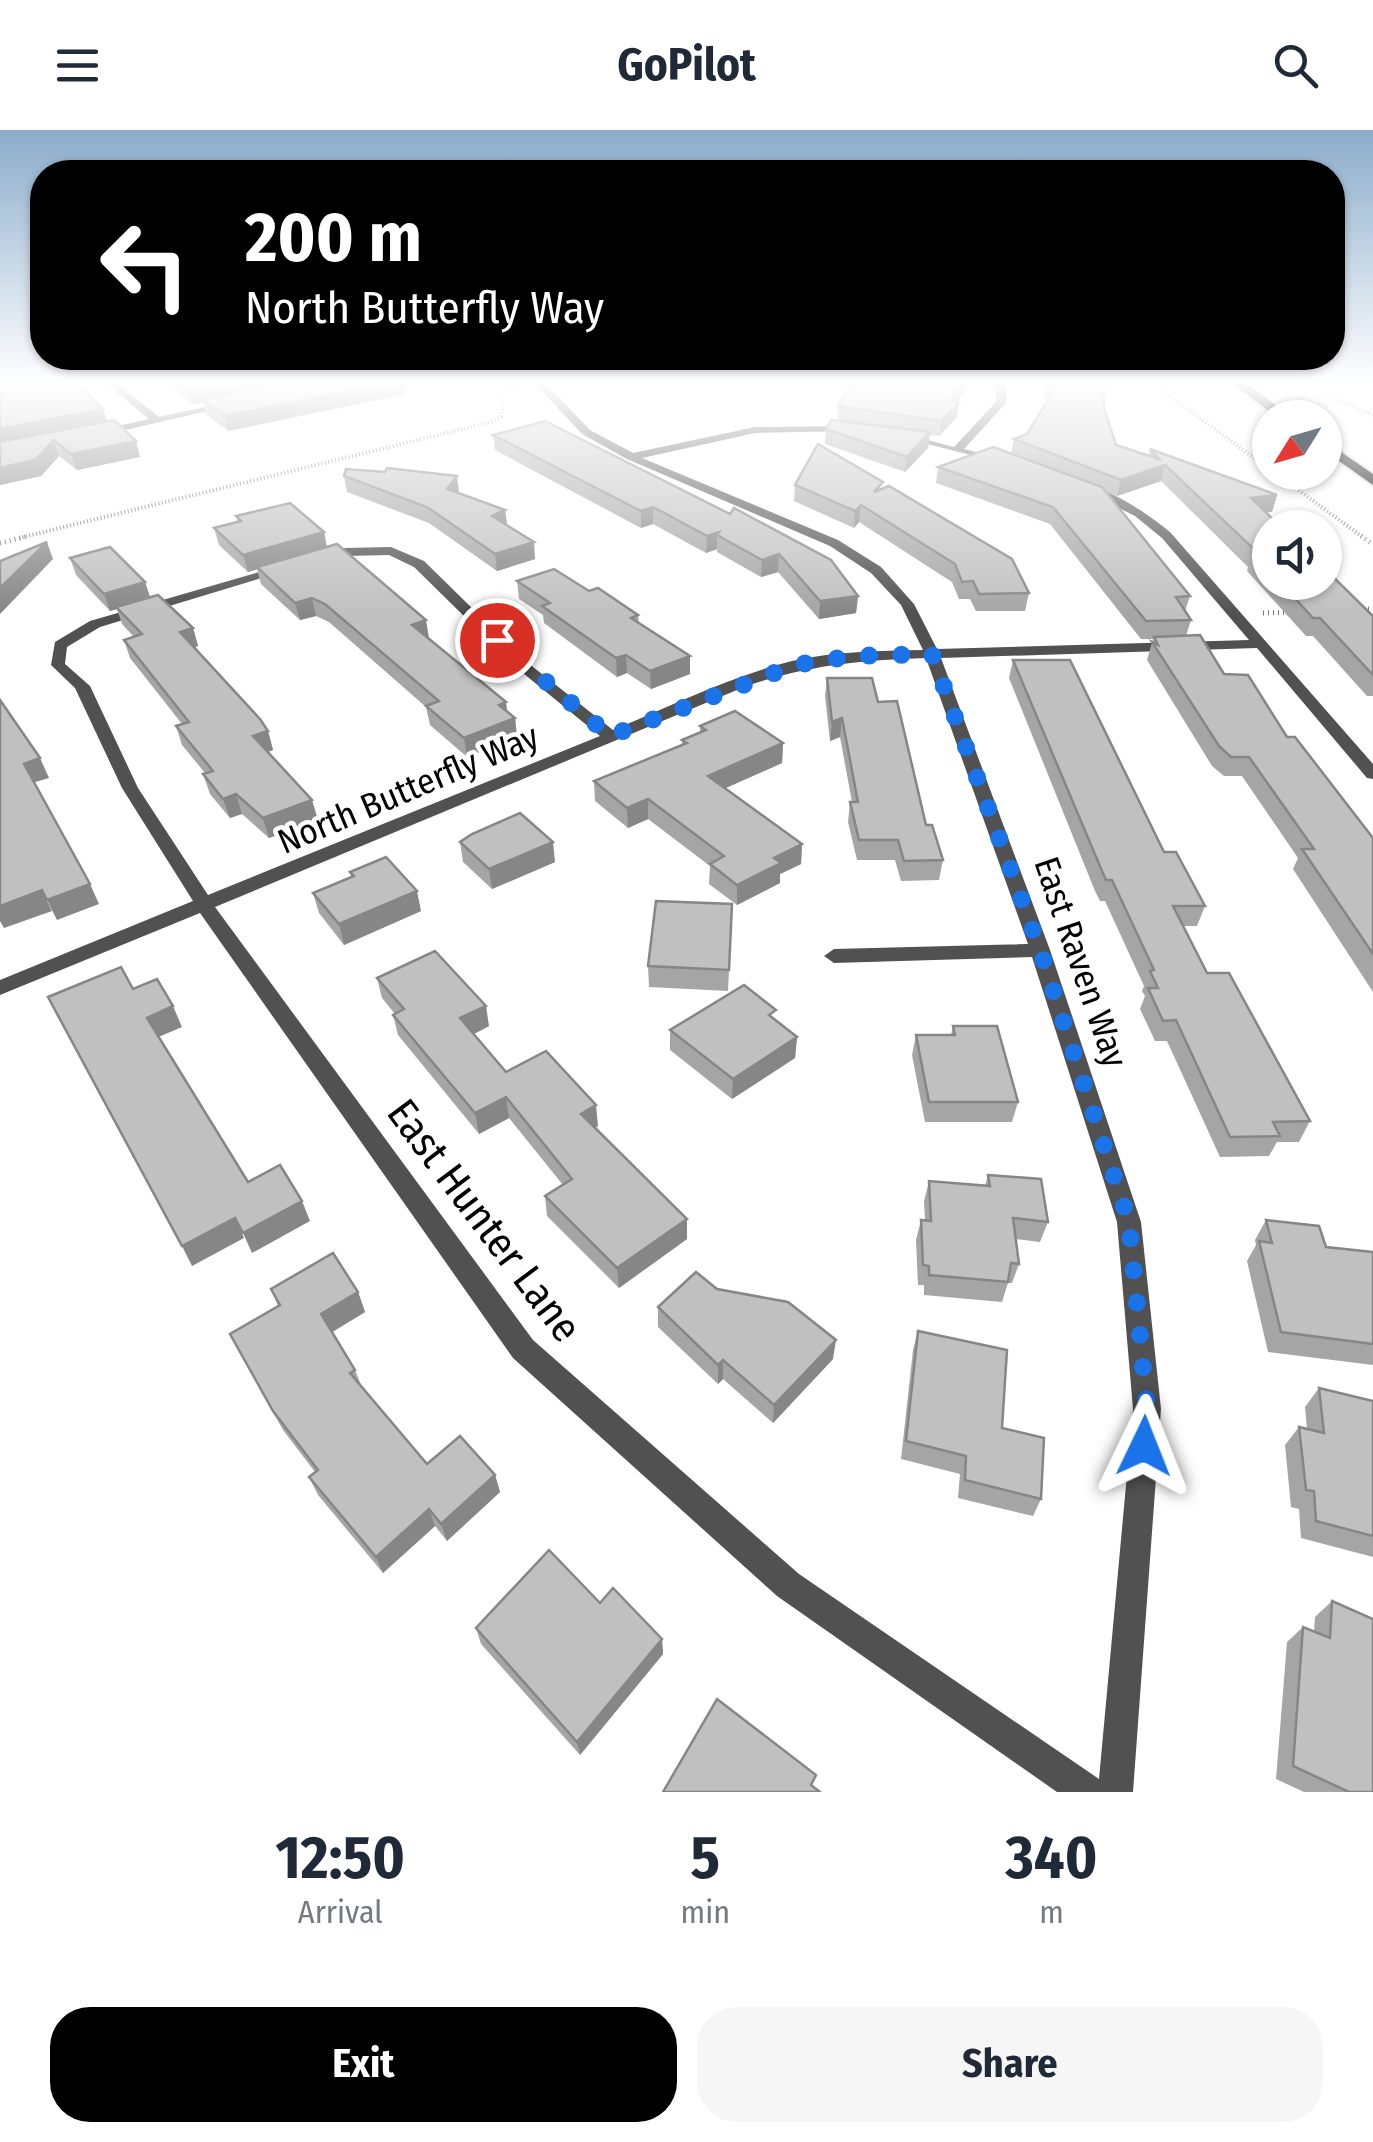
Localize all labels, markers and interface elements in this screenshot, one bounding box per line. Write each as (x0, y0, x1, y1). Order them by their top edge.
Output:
icon: menu (50, 38, 105, 93)
text: GoPilot (617, 38, 756, 92)
icon: search (1268, 38, 1323, 93)
text: 200 m (245, 196, 422, 280)
icon: left (80, 200, 210, 330)
text: North Butterfly Way (245, 281, 604, 335)
north arrow (1252, 400, 1342, 490)
map controls (1252, 400, 1342, 600)
button: sound (1252, 510, 1342, 600)
pin (455, 598, 540, 683)
icon: arrive (470, 613, 525, 668)
street label: North Butterfly Way (271, 715, 545, 863)
street label: East Raven Way (1025, 851, 1137, 1073)
street label: East Hunter Lane (377, 1089, 592, 1352)
position arrow (1092, 1394, 1196, 1498)
text: 12:50 (275, 1822, 405, 1894)
text: 5 (691, 1822, 720, 1894)
text: 340 (1006, 1822, 1097, 1894)
text: Arrival (298, 1893, 383, 1931)
text: min (681, 1893, 730, 1931)
text: m (1039, 1893, 1064, 1931)
button: Exit (50, 2007, 677, 2122)
button: Share (697, 2007, 1323, 2122)

